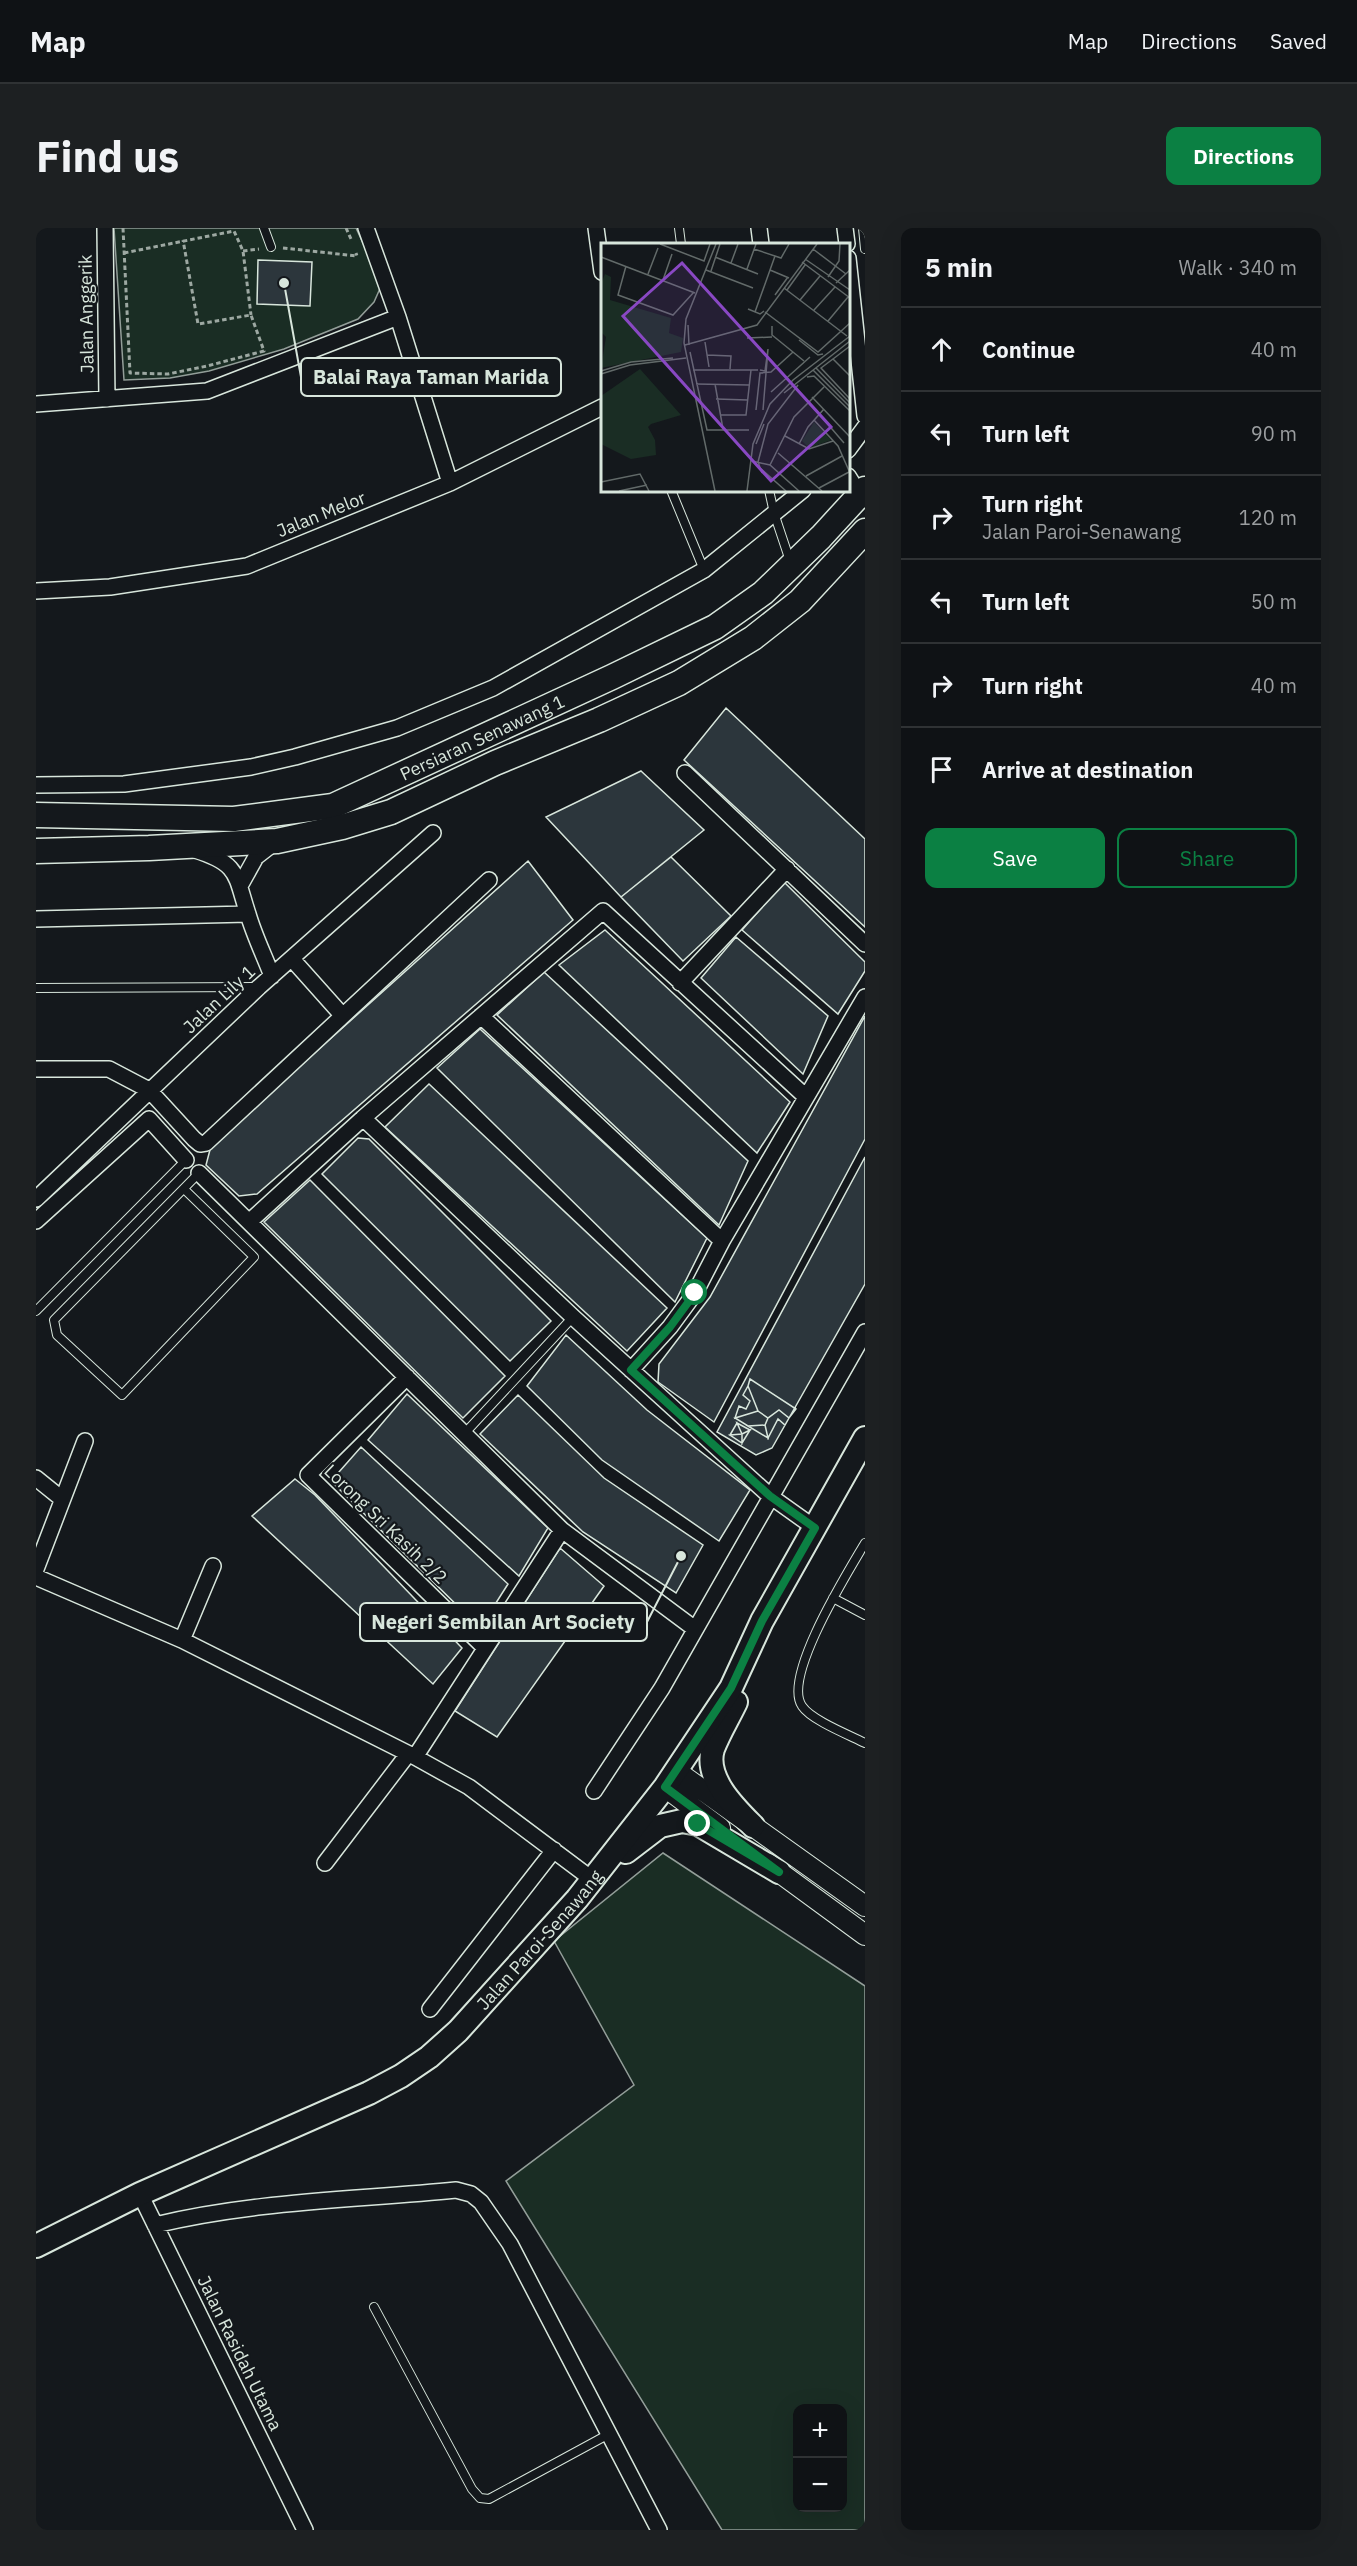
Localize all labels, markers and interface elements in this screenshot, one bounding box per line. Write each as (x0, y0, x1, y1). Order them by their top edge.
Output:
text: Map (30, 23, 86, 60)
text: Map (1068, 27, 1108, 55)
text: Directions (1141, 27, 1237, 55)
text: Saved (1270, 27, 1327, 55)
button: Directions (1166, 127, 1321, 185)
text: Find us (36, 129, 179, 184)
inset map (601, 243, 850, 492)
text: 5 min (925, 250, 993, 284)
street label: Jalan Anggerik (73, 254, 99, 374)
text: Walk · 340 m (1179, 254, 1297, 281)
icon: ahead (925, 333, 958, 366)
text: Continue (982, 335, 1075, 364)
text: 40 m (1251, 336, 1297, 363)
callout: Balai Raya Taman Marida (301, 358, 561, 396)
text: Balai Raya Taman Marida (313, 363, 549, 390)
icon: left (925, 417, 958, 450)
text: Turn left (982, 419, 1070, 448)
text: 90 m (1251, 420, 1297, 447)
street label: Jalan Melor (273, 486, 369, 542)
text: Turn right (982, 489, 1083, 518)
icon: right (925, 501, 958, 534)
text: 120 m (1239, 504, 1297, 531)
text: Jalan Paroi-Senawang (982, 518, 1181, 545)
icon: left (925, 585, 958, 618)
text: Turn left (982, 587, 1070, 616)
text: 50 m (1251, 588, 1297, 615)
icon: right (925, 669, 958, 702)
text: Turn right (982, 671, 1083, 700)
text: 40 m (1251, 672, 1297, 699)
street label: Persiaran Senawang 1 (396, 689, 568, 785)
icon: arrive (925, 753, 958, 786)
text: Arrive at destination (982, 755, 1193, 784)
button: Save (925, 828, 1105, 888)
button: Share (1117, 828, 1297, 888)
street label: Jalan Lily 1 (178, 960, 260, 1038)
route start (681, 1279, 707, 1305)
street label: Lorong Sri Kasih 2/2 (320, 1459, 452, 1589)
callout: Negeri Sembilan Art Society (360, 1603, 647, 1641)
text: Negeri Sembilan Art Society (371, 1608, 635, 1635)
route end (684, 1810, 710, 1836)
street label: Jalan Paroi-Senawang (471, 1864, 608, 2014)
street label: Jalan Rasidah Utama (192, 2272, 288, 2435)
map controls (793, 2404, 847, 2512)
button: + (793, 2404, 847, 2458)
button: − (793, 2458, 847, 2512)

